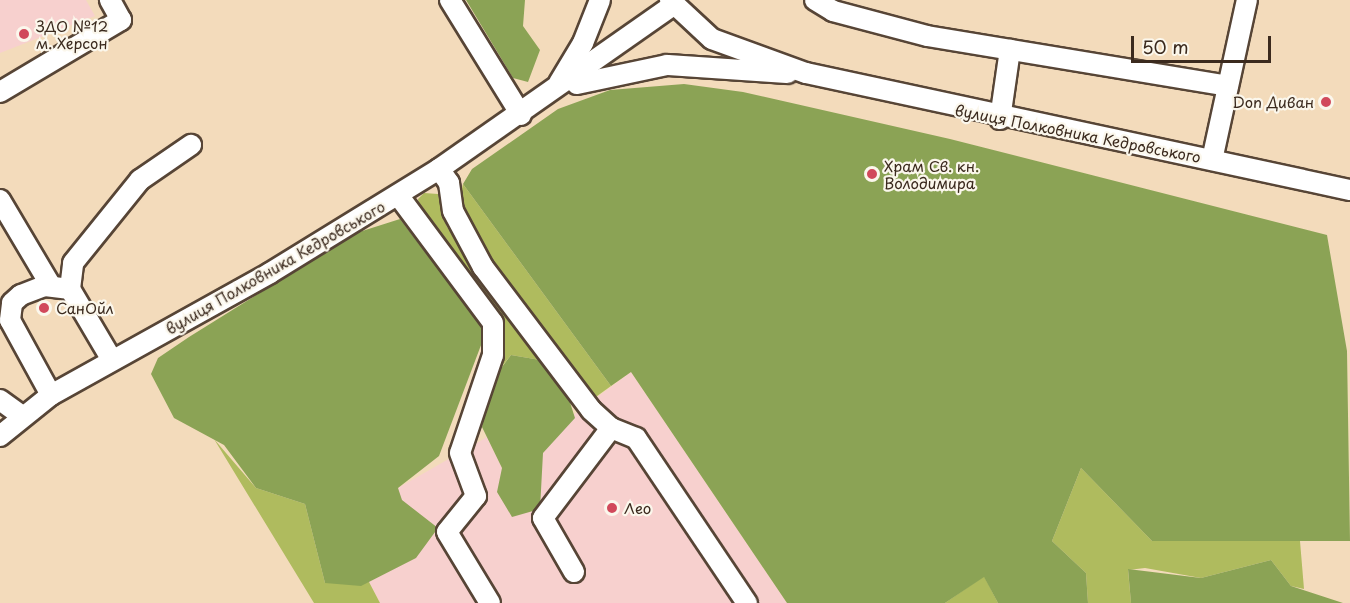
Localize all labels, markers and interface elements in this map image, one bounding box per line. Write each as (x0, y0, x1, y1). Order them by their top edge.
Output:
place label: ЗДО №12 м. Херсон (36, 16, 109, 51)
scale bar (1134, 24, 1274, 62)
marker: ЗДО №12 м. Херсон (17, 27, 31, 41)
text: 50 m (1142, 33, 1189, 60)
place label: Don Диван (1233, 93, 1314, 111)
marker: Don Диван (1319, 95, 1333, 109)
street label: вулиця Полковника Кедровського (953, 100, 1203, 166)
place label: Храм Св. кн. Володимира (884, 156, 979, 191)
marker: Храм Св. кн. Володимира (865, 167, 879, 181)
street label: вулиця Полковника Кедровського (162, 196, 388, 338)
place label: СанОйл (56, 299, 114, 317)
marker: СанОйл (37, 301, 51, 315)
place label: Лео (624, 499, 651, 517)
marker: Лео (605, 501, 619, 515)

